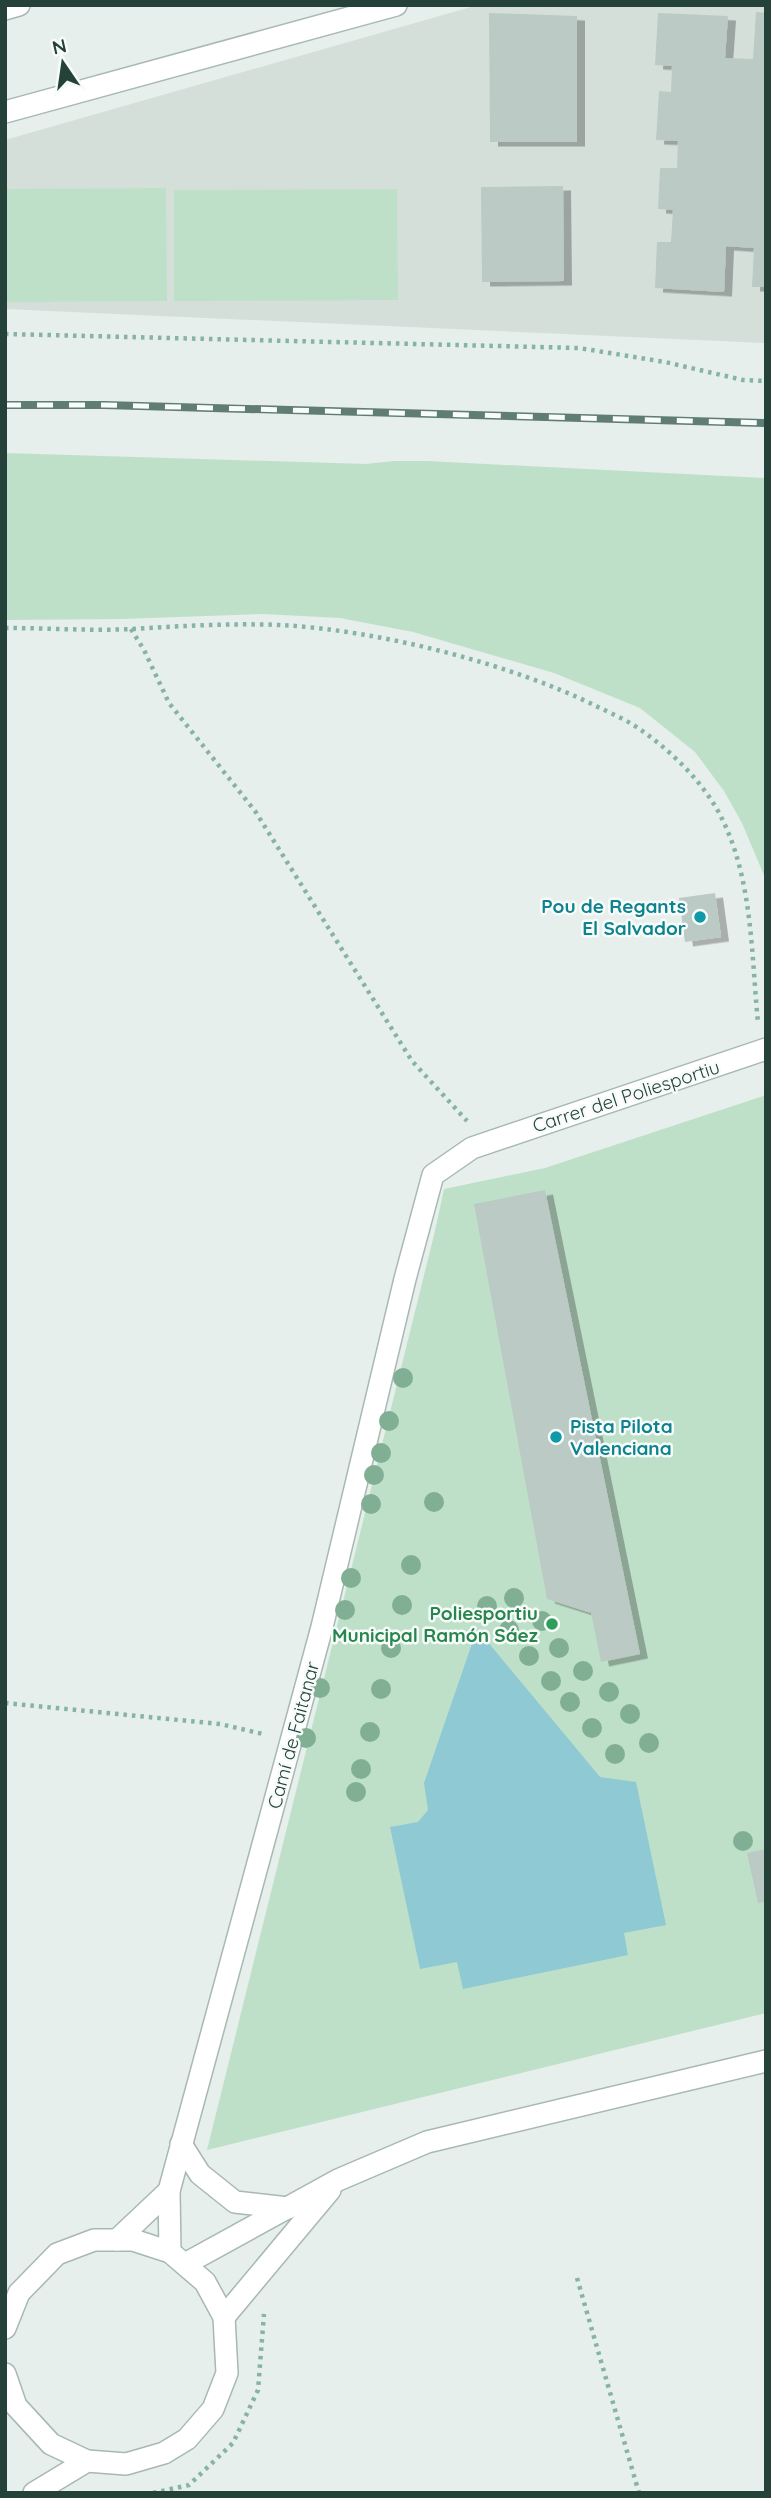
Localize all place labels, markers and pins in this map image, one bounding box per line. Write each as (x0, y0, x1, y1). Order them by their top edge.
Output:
place label: Pou de Regants El Salvador (541, 894, 686, 940)
marker: Pou de Regants El Salvador (692, 909, 708, 925)
place label: Pista Pilota Valenciana (570, 1414, 673, 1460)
marker: Pista Pilota Valenciana (548, 1429, 564, 1445)
place label: Poliesportiu Municipal Ramón Sáez (332, 1601, 538, 1647)
marker: Poliesportiu Municipal Ramón Sáez (544, 1616, 560, 1632)

